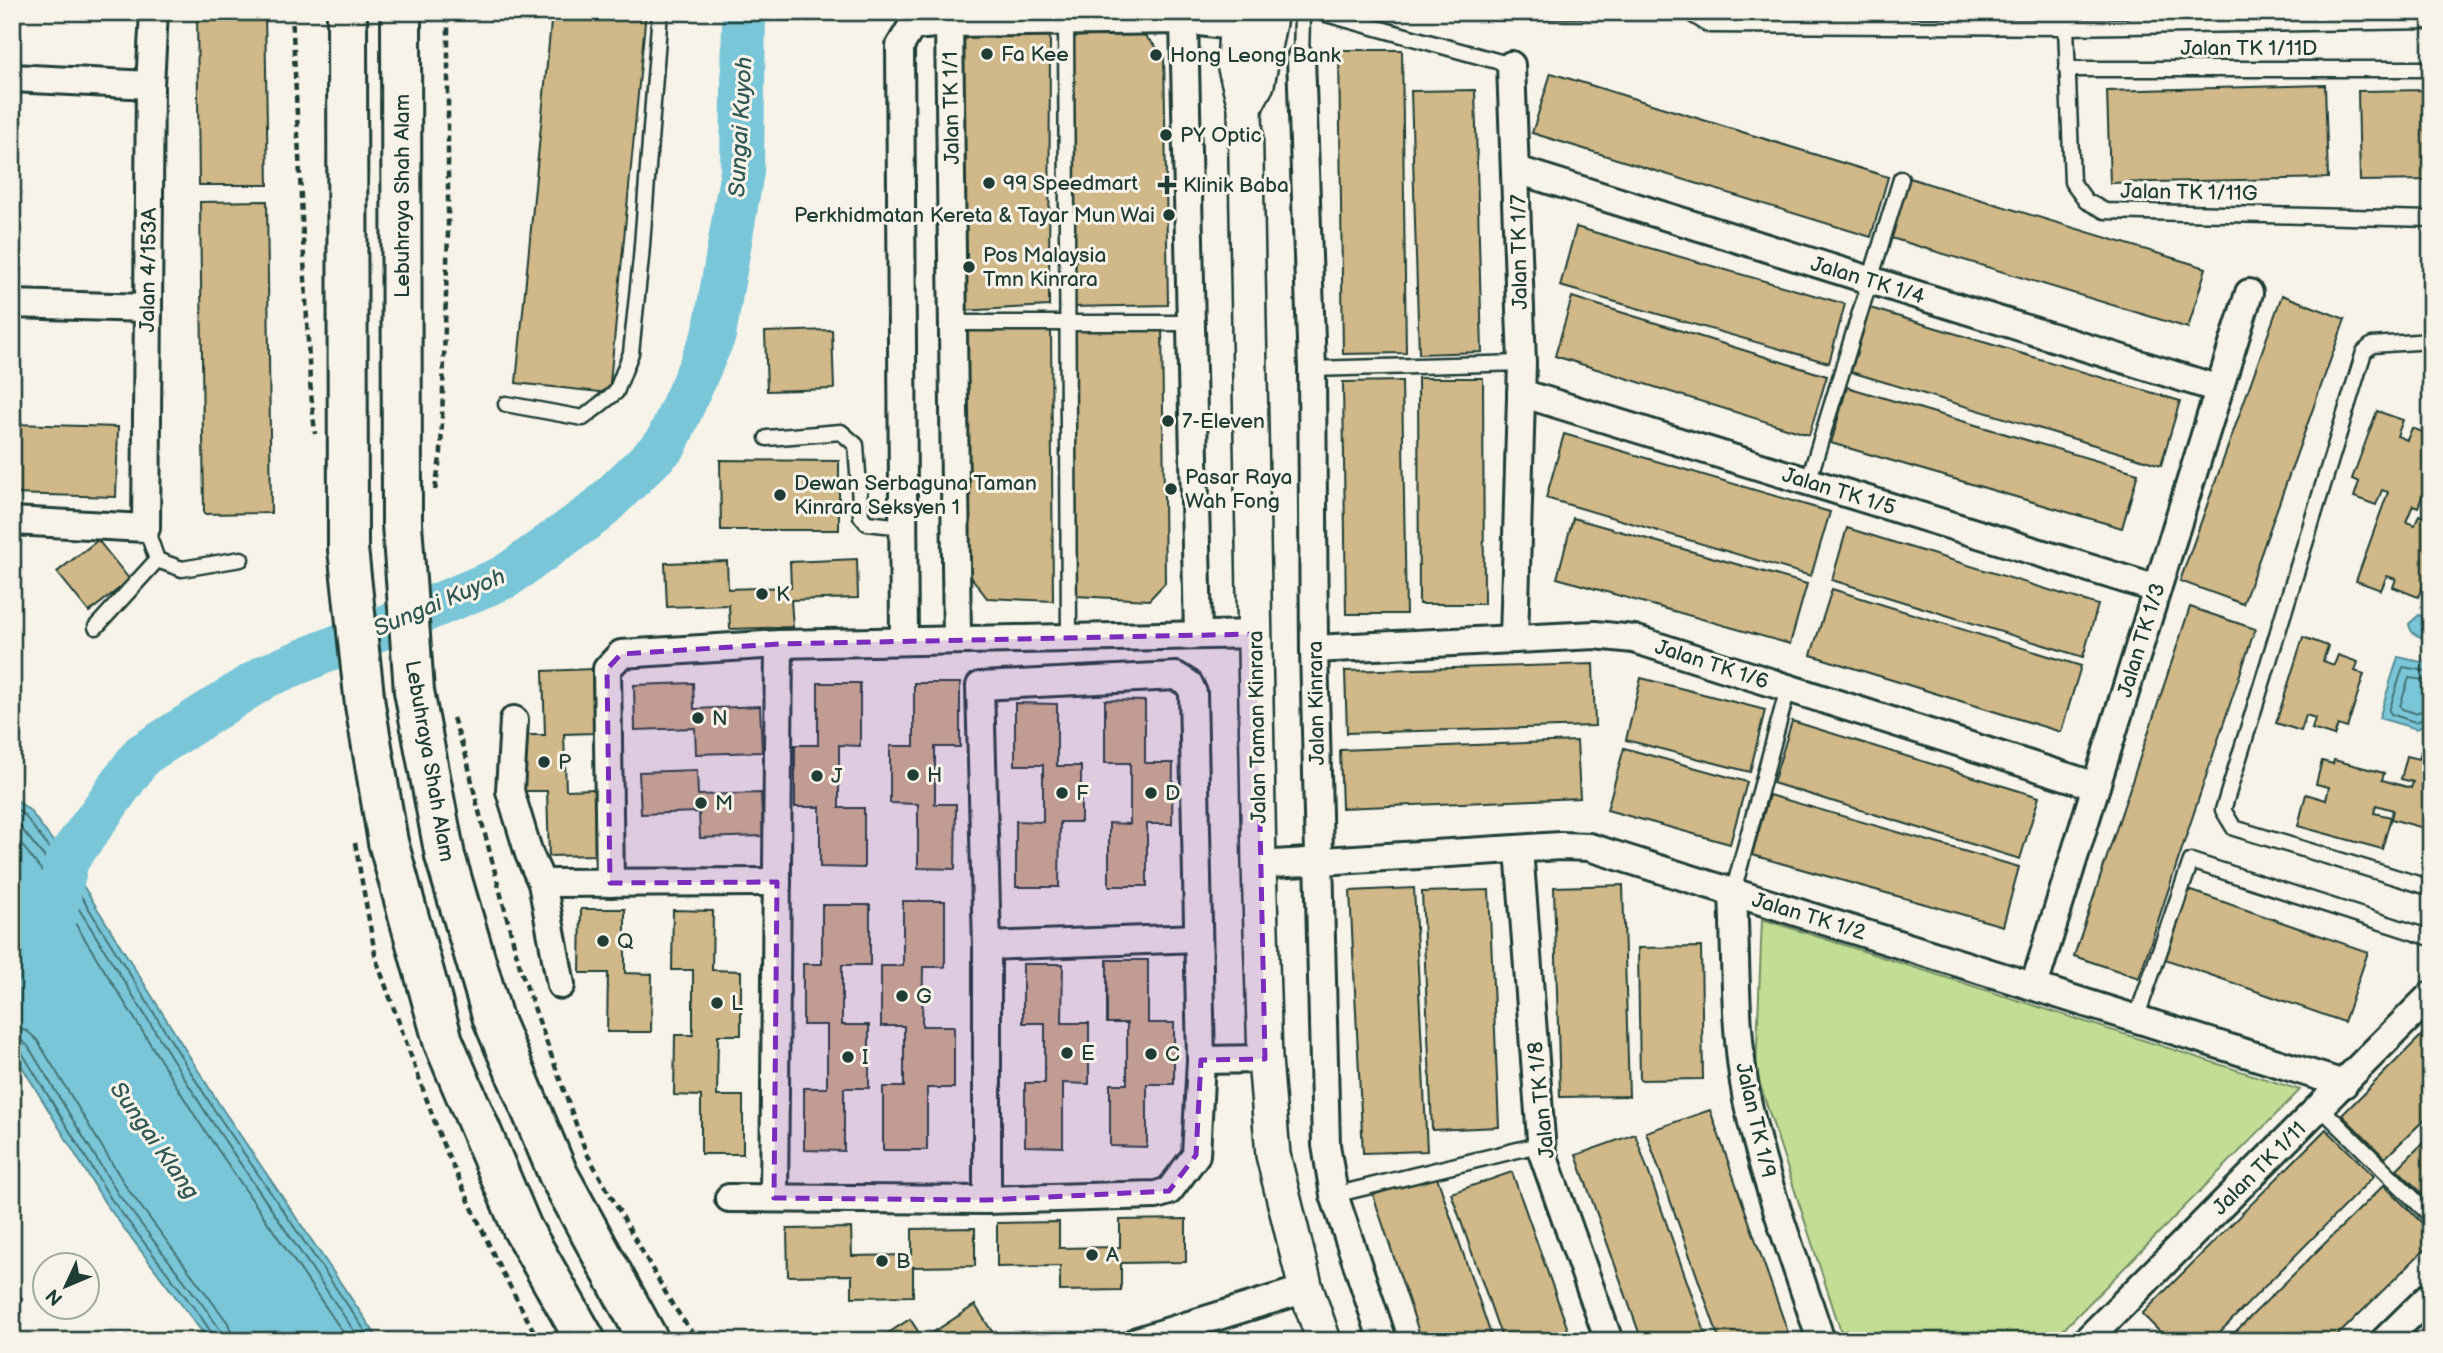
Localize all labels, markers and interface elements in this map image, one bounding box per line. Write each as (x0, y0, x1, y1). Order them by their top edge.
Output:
street label: Jalan TK 1/11D (2181, 36, 2317, 61)
place label: Fa Kee (1001, 42, 1069, 67)
place label: Hong Leong Bank (1170, 43, 1341, 68)
marker: Fa Kee (979, 46, 995, 62)
marker: Hong Leong Bank (1148, 47, 1164, 63)
street label: Jalan TK 1/1 (938, 51, 965, 165)
water label: Sungai Kuyoh (723, 56, 759, 198)
street label: Lebuhraya Shah Alam (390, 94, 415, 298)
place label: PY Optic (1180, 123, 1262, 148)
marker: PY Optic (1158, 127, 1174, 143)
place label: 99 Speedmart (1003, 171, 1138, 196)
place label: Klinik Baba (1183, 173, 1289, 198)
marker: 99 Speedmart (981, 175, 997, 191)
marker: Klinik Baba (1157, 175, 1177, 195)
street label: Jalan TK 1/11G (2120, 179, 2258, 206)
street label: Jalan TK 1/7 (1506, 193, 1533, 310)
place label: Perkhidmatan Kereta & Tayar Mun Wai (794, 203, 1155, 228)
street label: Jalan 4/153A (135, 207, 162, 333)
marker: Perkhidmatan Kereta & Tayar Mun Wai (1161, 207, 1177, 223)
place label: Pos Malaysia Tmn Kinrara (983, 243, 1106, 292)
street label: Jalan TK 1/4 (1808, 251, 1928, 310)
marker: Pos Malaysia Tmn Kinrara (961, 259, 977, 275)
place label: 7-Eleven (1182, 409, 1265, 434)
marker: 7-Eleven (1160, 413, 1176, 429)
street label: Jalan TK 1/5 (1779, 462, 1899, 521)
place label: Pasar Raya Wah Fong (1185, 465, 1292, 514)
place label: Dewan Serbaguna Taman Kinrara Seksyen 1 (794, 471, 1037, 520)
marker: Pasar Raya Wah Fong (1163, 481, 1179, 497)
marker: Dewan Serbaguna Taman Kinrara Seksyen 1 (772, 487, 788, 503)
water label: Sungai Kuyoh (369, 562, 510, 643)
street label: Jalan TK 1/3 (2112, 580, 2171, 700)
place label: K (776, 582, 790, 607)
marker: K (754, 586, 770, 602)
street label: Jalan Taman Kinrara (1243, 630, 1272, 824)
street label: Jalan TK 1/6 (1652, 634, 1772, 695)
street label: Jalan Kinrara (1303, 640, 1330, 766)
street label: Lebuhraya Shah Alam (399, 658, 460, 864)
place label: N (712, 706, 728, 731)
marker: N (690, 710, 706, 726)
place label: P (558, 750, 571, 775)
marker: P (536, 754, 552, 770)
place label: H (927, 763, 942, 788)
place label: J (831, 764, 843, 789)
marker: H (905, 767, 921, 783)
marker: J (809, 768, 825, 784)
place label: F (1076, 781, 1089, 806)
place label: D (1165, 781, 1180, 806)
marker: F (1054, 785, 1070, 801)
marker: D (1143, 785, 1159, 801)
place label: M (715, 791, 733, 816)
marker: M (693, 795, 709, 811)
street label: Jalan TK 1/2 (1749, 887, 1869, 946)
place label: Q (617, 929, 634, 954)
marker: Q (595, 933, 611, 949)
place label: G (916, 984, 932, 1009)
marker: G (894, 988, 910, 1004)
place label: L (731, 991, 743, 1016)
marker: L (709, 995, 725, 1011)
street label: Jalan TK 1/8 (1523, 1040, 1560, 1160)
place label: E (1081, 1041, 1095, 1066)
place label: C (1165, 1042, 1180, 1067)
place label: I (862, 1045, 869, 1070)
marker: E (1059, 1045, 1075, 1061)
marker: C (1143, 1046, 1159, 1062)
marker: I (840, 1049, 856, 1065)
street label: Jalan TK 1/9 (1730, 1060, 1781, 1180)
water label: Sungai Klang (103, 1077, 205, 1205)
street label: Jalan TK 1/11 (2208, 1117, 2311, 1220)
place label: A (1106, 1243, 1119, 1268)
marker: A (1084, 1247, 1100, 1263)
place label: B (896, 1249, 910, 1274)
north arrow (32, 1252, 102, 1322)
marker: B (874, 1253, 890, 1269)
text: N (42, 1284, 68, 1310)

